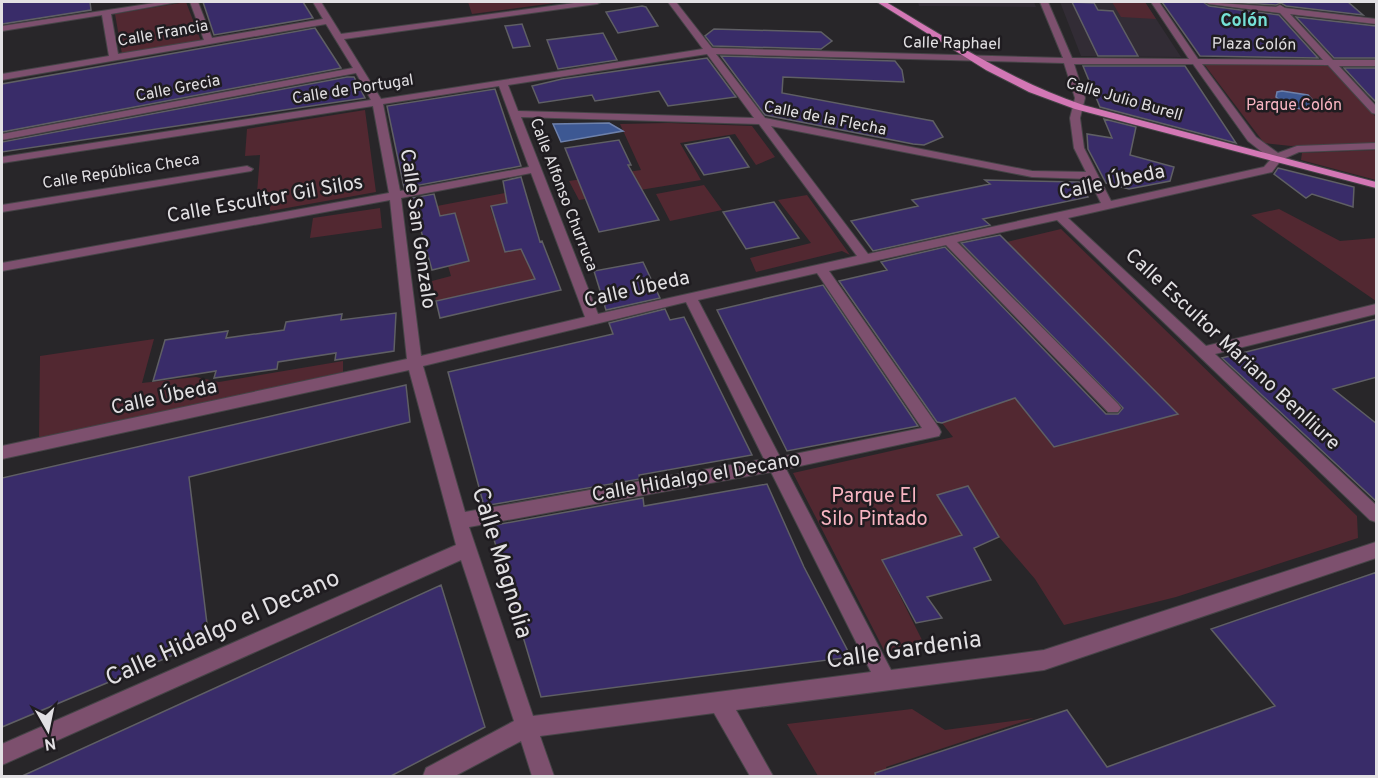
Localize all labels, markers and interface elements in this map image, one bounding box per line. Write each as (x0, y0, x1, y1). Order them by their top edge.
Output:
district label: Colón (1220, 10, 1268, 33)
street label: Calle Francia (116, 16, 210, 52)
street label: Calle Raphael (903, 33, 1001, 55)
street label: Plaza Colón (1212, 34, 1296, 56)
street label: Calle Grecia (134, 71, 222, 107)
street label: Calle de Portugal (291, 71, 415, 109)
street label: Calle Julio Burell (1063, 74, 1185, 126)
park label: Parque Colón (1246, 96, 1342, 116)
street label: Calle de la Flecha (762, 97, 888, 141)
street label: Calle Alfonso Churruca (525, 116, 601, 274)
street label: Calle San Gonzalo (393, 147, 441, 311)
street label: Calle República Checa (41, 150, 201, 194)
street label: Calle Úbeda (1056, 157, 1167, 207)
street label: Calle Escultor Gil Silos (165, 170, 365, 230)
street label: Calle Escultor Mariano Benlliure (1119, 243, 1345, 457)
street label: Calle Úbeda (581, 263, 692, 315)
street label: Calle Úbeda (108, 372, 219, 422)
street label: Calle Hidalgo el Decano (590, 447, 802, 509)
street label: Calle Magnolia (464, 484, 538, 642)
park label: Parque El Silo Pintado (820, 484, 928, 533)
street label: Calle Hidalgo el Decano (101, 564, 345, 694)
street label: Calle Gardenia (825, 625, 983, 677)
north arrow (18, 700, 78, 760)
text: N (43, 732, 57, 754)

